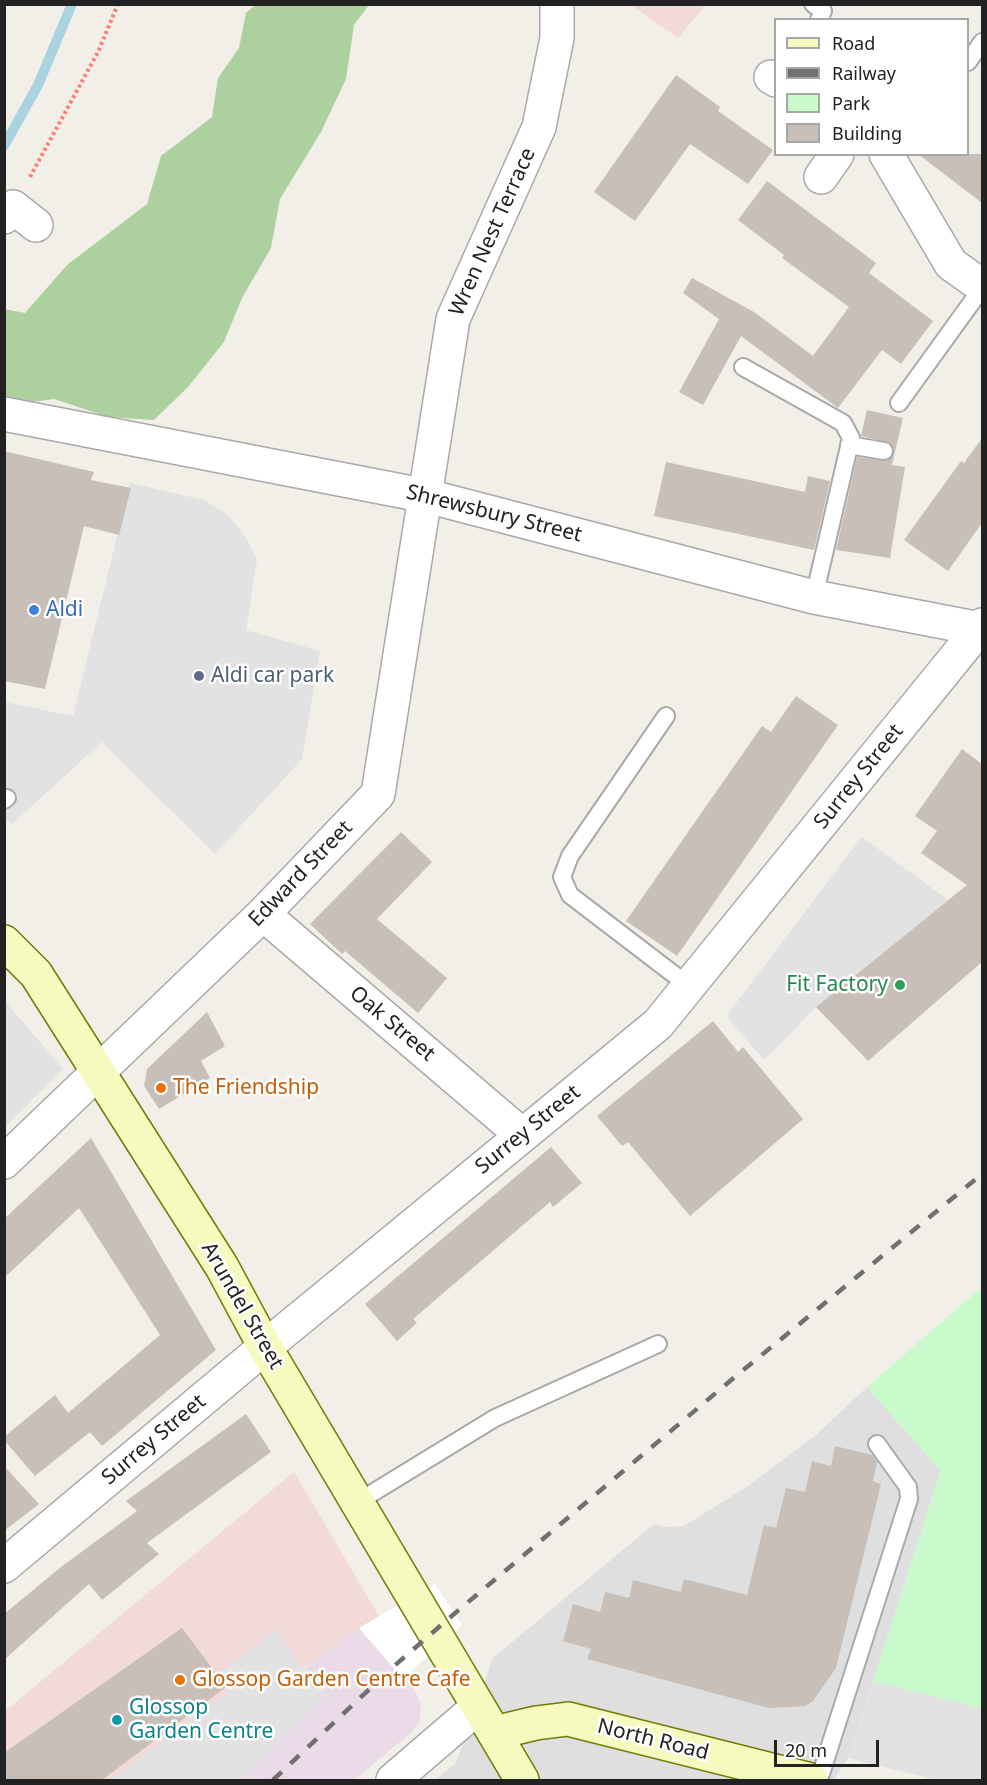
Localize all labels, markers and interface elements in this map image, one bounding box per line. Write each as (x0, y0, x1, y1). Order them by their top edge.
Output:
legend (774, 18, 969, 156)
text: Road (832, 31, 875, 55)
text: Railway (832, 61, 896, 85)
text: Park (832, 91, 870, 115)
text: Building (832, 121, 902, 145)
street label: Wren Nest Terrace (445, 144, 541, 320)
street label: Shrewsbury Street (404, 480, 584, 548)
place label: Aldi (46, 597, 83, 623)
marker: Aldi (27, 603, 41, 617)
place label: Aldi car park (211, 663, 334, 689)
marker: Aldi car park (192, 669, 206, 683)
street label: Surrey Street (809, 719, 909, 835)
street label: Edward Street (244, 816, 358, 932)
place label: Fit Factory (786, 972, 888, 998)
marker: Fit Factory (893, 978, 907, 992)
street label: Oak Street (344, 981, 440, 1067)
place label: The Friendship (173, 1075, 319, 1101)
street label: Surrey Street (470, 1080, 586, 1180)
marker: The Friendship (154, 1081, 168, 1095)
street label: Arundel Street (196, 1238, 288, 1374)
street label: Surrey Street (97, 1389, 211, 1491)
place label: Glossop Garden Centre Cafe (192, 1667, 470, 1693)
marker: Glossop Garden Centre Cafe (173, 1673, 187, 1687)
place label: Glossop Garden Centre (129, 1695, 273, 1745)
marker: Glossop Garden Centre (110, 1713, 124, 1727)
street label: North Road (595, 1714, 711, 1766)
scale bar (777, 1728, 882, 1766)
text: 20 m (785, 1738, 827, 1762)

